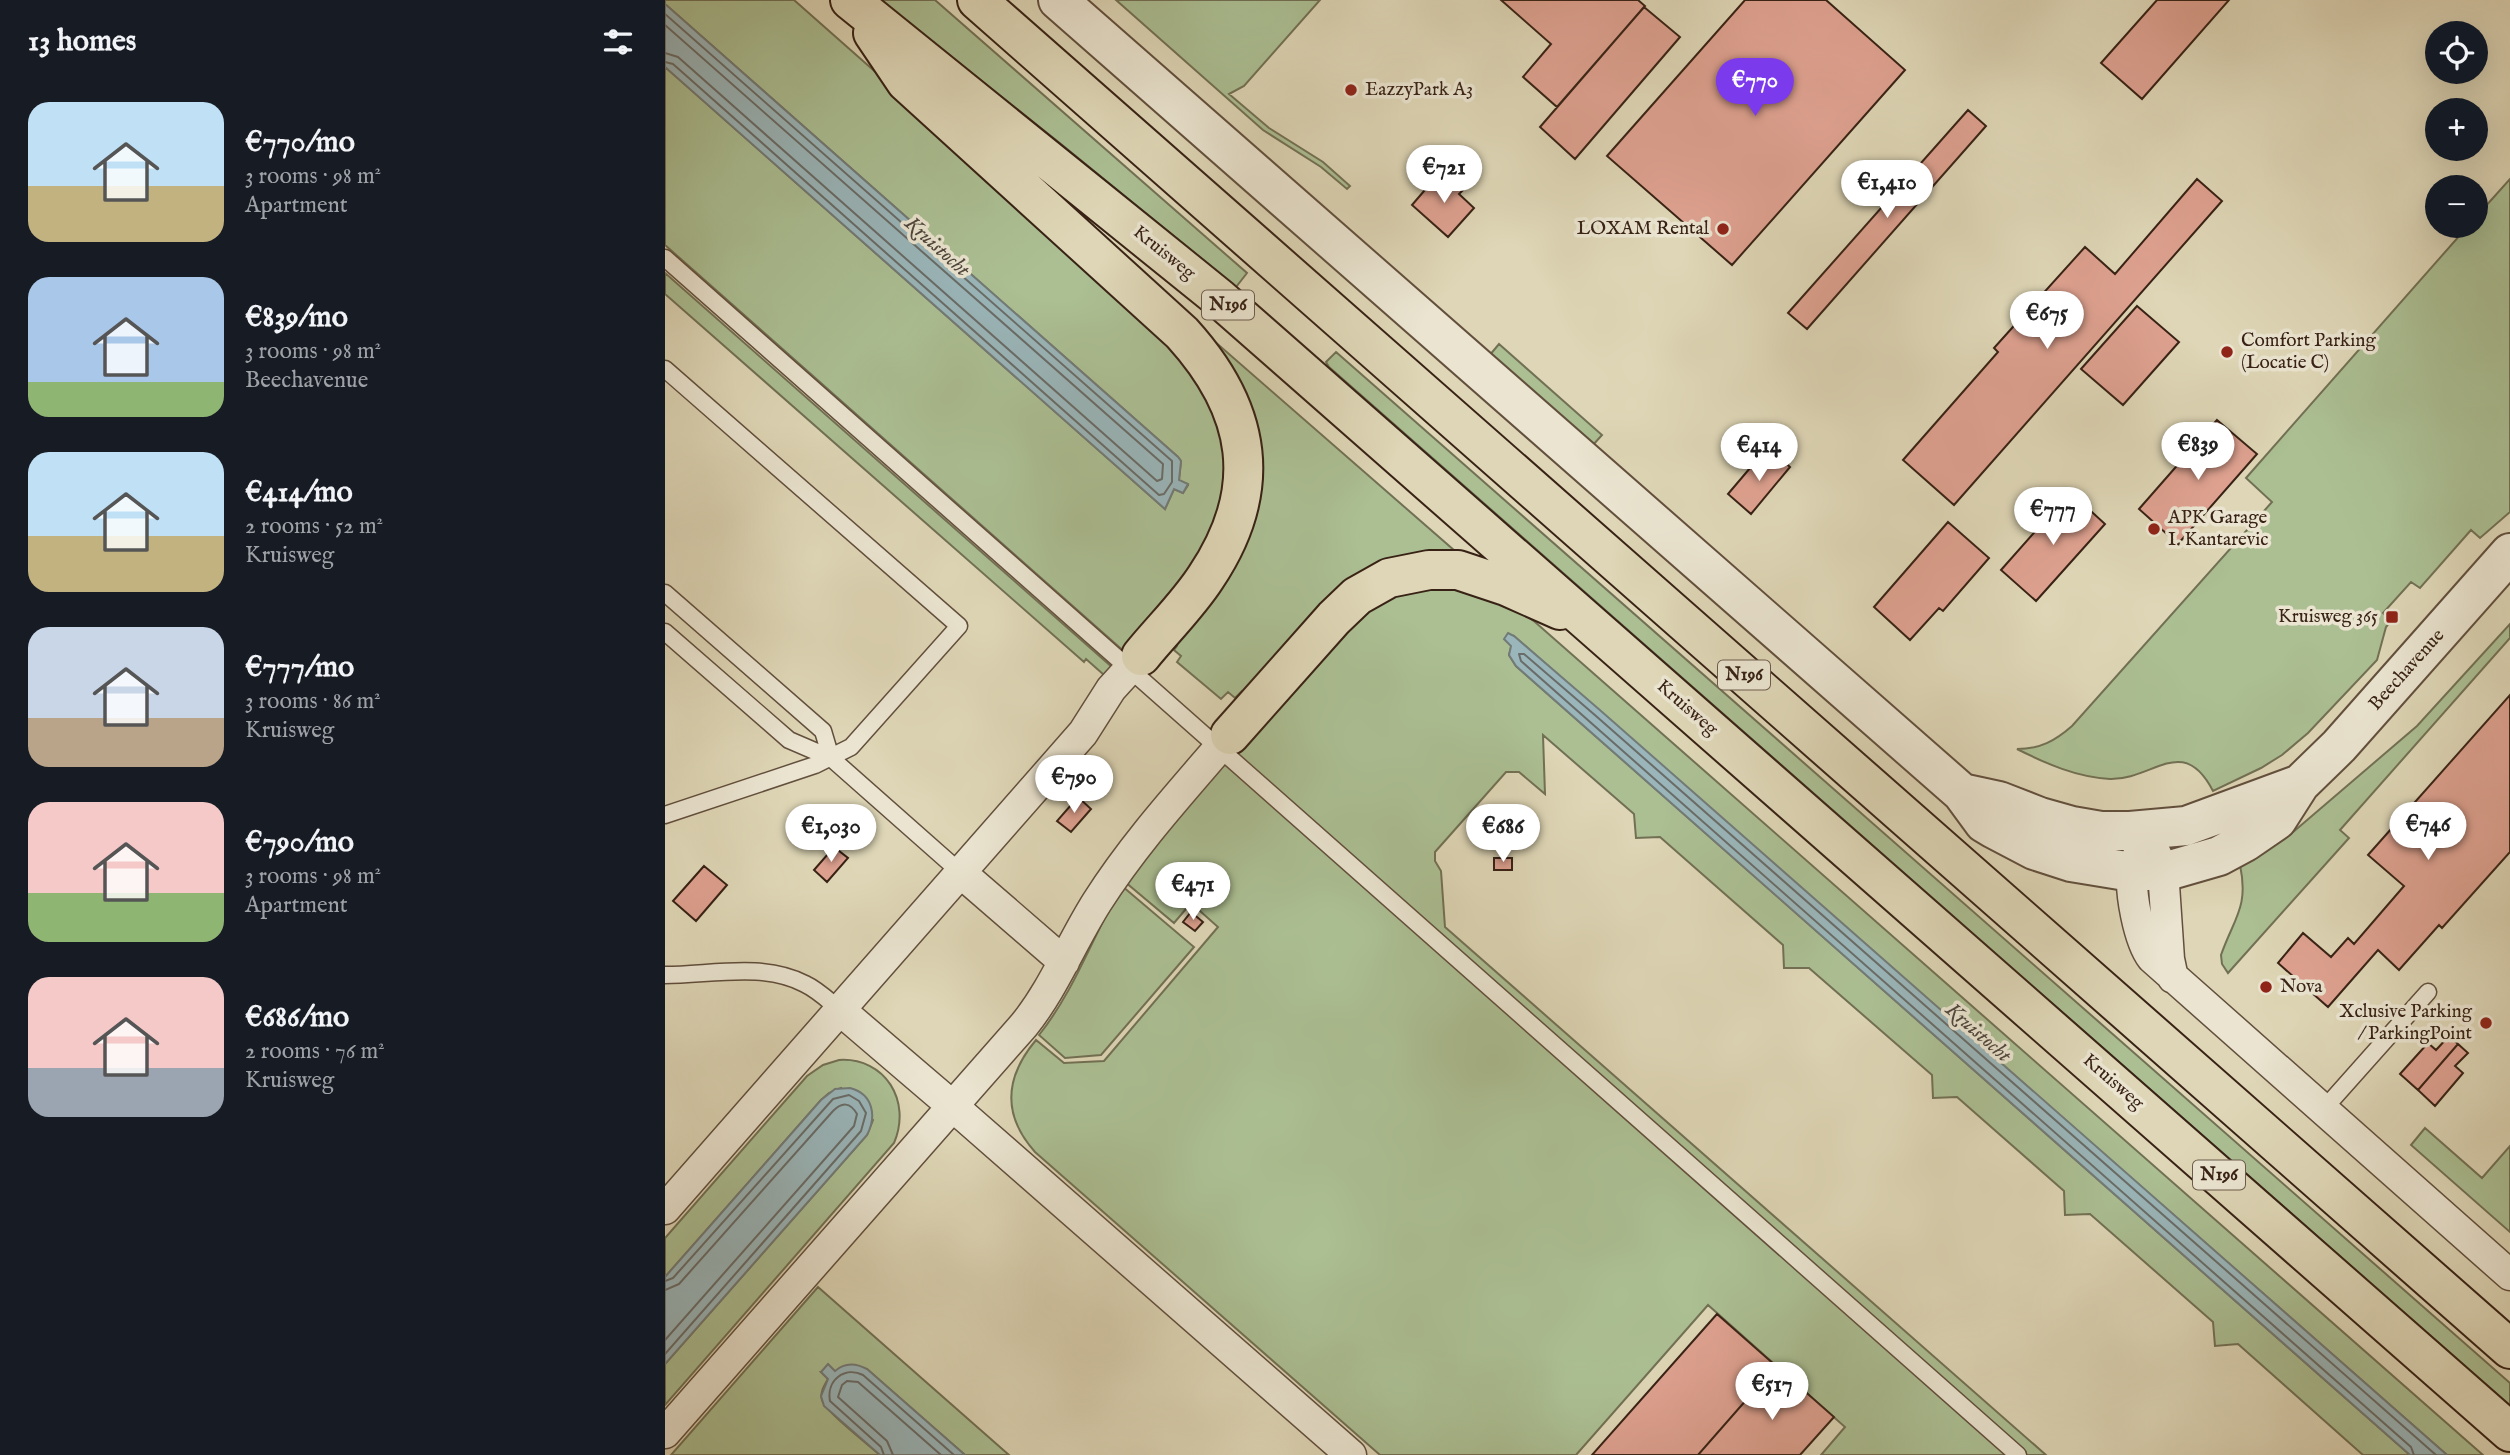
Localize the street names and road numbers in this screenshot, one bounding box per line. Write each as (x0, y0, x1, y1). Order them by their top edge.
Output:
street label: Kruisweg (1128, 220, 1201, 286)
road number: N196 (1202, 290, 1254, 320)
street label: Beechavenue (2364, 624, 2450, 716)
road number: N196 (1718, 660, 1770, 690)
street label: Kruisweg (1651, 675, 1723, 742)
street label: Kruisweg (2077, 1049, 2149, 1116)
road number: N196 (2193, 1160, 2245, 1190)

